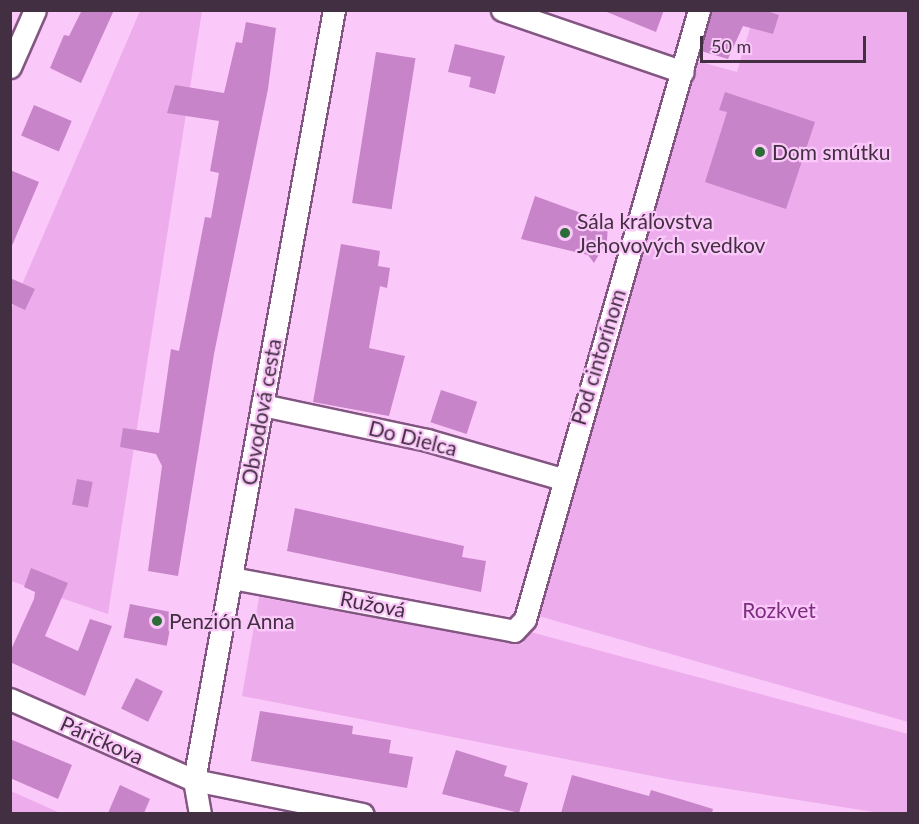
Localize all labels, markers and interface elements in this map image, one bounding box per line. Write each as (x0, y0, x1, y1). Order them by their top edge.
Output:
scale bar (703, 24, 870, 62)
text: 50 m (711, 35, 751, 57)
place label: Dom smútku (772, 139, 890, 165)
marker: Dom smútku (753, 145, 767, 159)
place label: Sála kráľovstva Jehovových svedkov (577, 208, 765, 258)
marker: Sála kráľovstva Jehovových svedkov (558, 226, 572, 240)
street label: Pod cintorínom (565, 286, 631, 428)
street label: Obvodová cesta (236, 337, 286, 487)
street label: Do Dielca (366, 415, 460, 461)
street label: Ružová (338, 585, 408, 623)
park label: Rozkvet (742, 597, 816, 623)
place label: Penzión Anna (169, 608, 295, 634)
marker: Penzión Anna (150, 614, 164, 628)
street label: Páričkova (57, 711, 147, 769)

